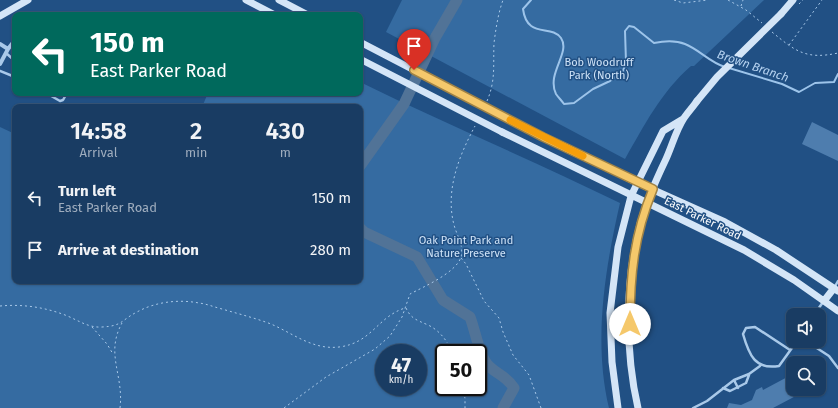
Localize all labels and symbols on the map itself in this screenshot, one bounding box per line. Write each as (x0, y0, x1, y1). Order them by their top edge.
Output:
pin (397, 29, 431, 70)
water label: Brown Branch (715, 47, 791, 85)
park label: Bob Woodruff Park (North) (565, 56, 635, 82)
street label: East Parker Road (662, 194, 743, 243)
park label: Oak Point Park and Nature Preserve (419, 234, 513, 260)
position arrow (609, 303, 651, 345)
speed limit sign: 50 (435, 344, 487, 396)

